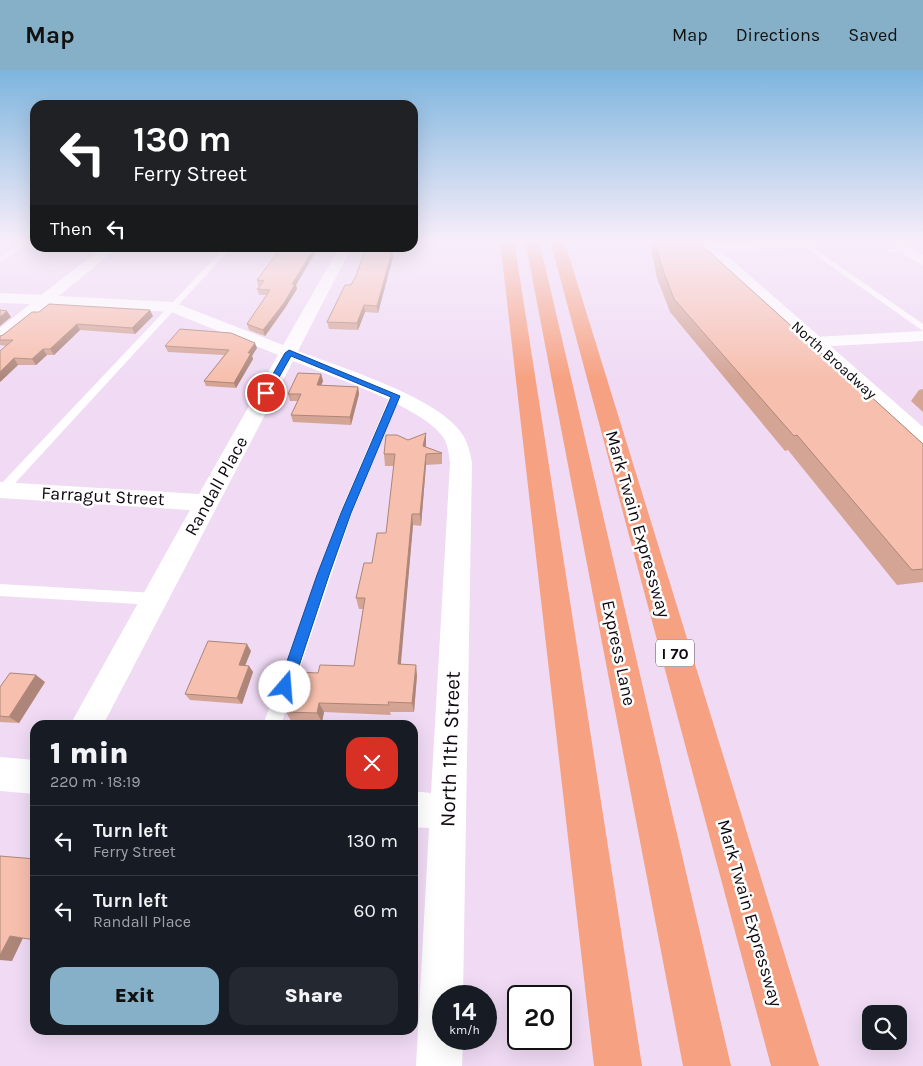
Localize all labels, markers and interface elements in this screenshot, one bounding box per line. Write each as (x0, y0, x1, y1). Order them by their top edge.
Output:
text: Map (25, 21, 75, 49)
text: Map (672, 24, 708, 46)
text: Directions (736, 24, 820, 46)
text: Saved (848, 24, 898, 46)
text: 130 m (133, 119, 231, 160)
icon: left (50, 120, 115, 185)
text: Ferry Street (133, 161, 247, 187)
icon: left (102, 215, 130, 243)
text: Then (50, 218, 92, 240)
street label: North Broadway (788, 317, 880, 403)
pin (245, 372, 287, 414)
icon: arrive (252, 379, 280, 407)
street label: Mark Twain Expressway (601, 428, 675, 621)
street label: Randall Place (180, 432, 252, 540)
street label: Farragut Street (41, 482, 165, 510)
street label: Express Lane (597, 598, 641, 708)
road number: I 70 (656, 640, 694, 666)
position arrow (258, 660, 310, 712)
street label: North 11th Street (435, 670, 465, 827)
text: 1 min (50, 735, 129, 771)
button: close (346, 737, 398, 789)
text: 220 m · 18:19 (50, 772, 141, 791)
street label: Mark Twain Expressway (713, 817, 787, 1010)
text: Turn left (93, 820, 168, 842)
icon: left (50, 827, 78, 855)
text: 130 m (347, 830, 398, 852)
text: Ferry Street (93, 842, 176, 861)
text: Turn left (93, 890, 168, 912)
icon: left (50, 897, 78, 925)
text: 60 m (354, 900, 398, 922)
text: Randall Place (93, 912, 191, 931)
button: Exit (50, 967, 219, 1025)
button: Share (229, 967, 398, 1025)
speed limit sign: 20 (507, 985, 572, 1050)
text: 14 (453, 997, 476, 1026)
map controls (862, 1005, 907, 1050)
button: search (862, 1005, 907, 1050)
text: km/h (449, 1023, 480, 1037)

